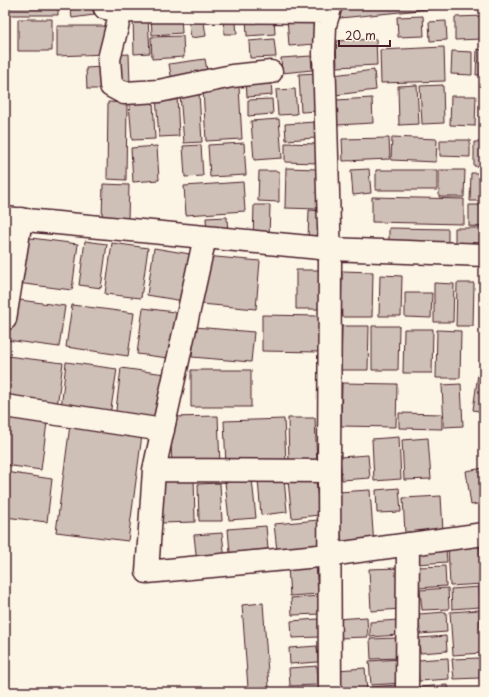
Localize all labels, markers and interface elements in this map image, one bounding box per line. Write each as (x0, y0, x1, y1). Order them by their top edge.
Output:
scale bar (339, 22, 390, 48)
text: 20 m (345, 26, 376, 44)

